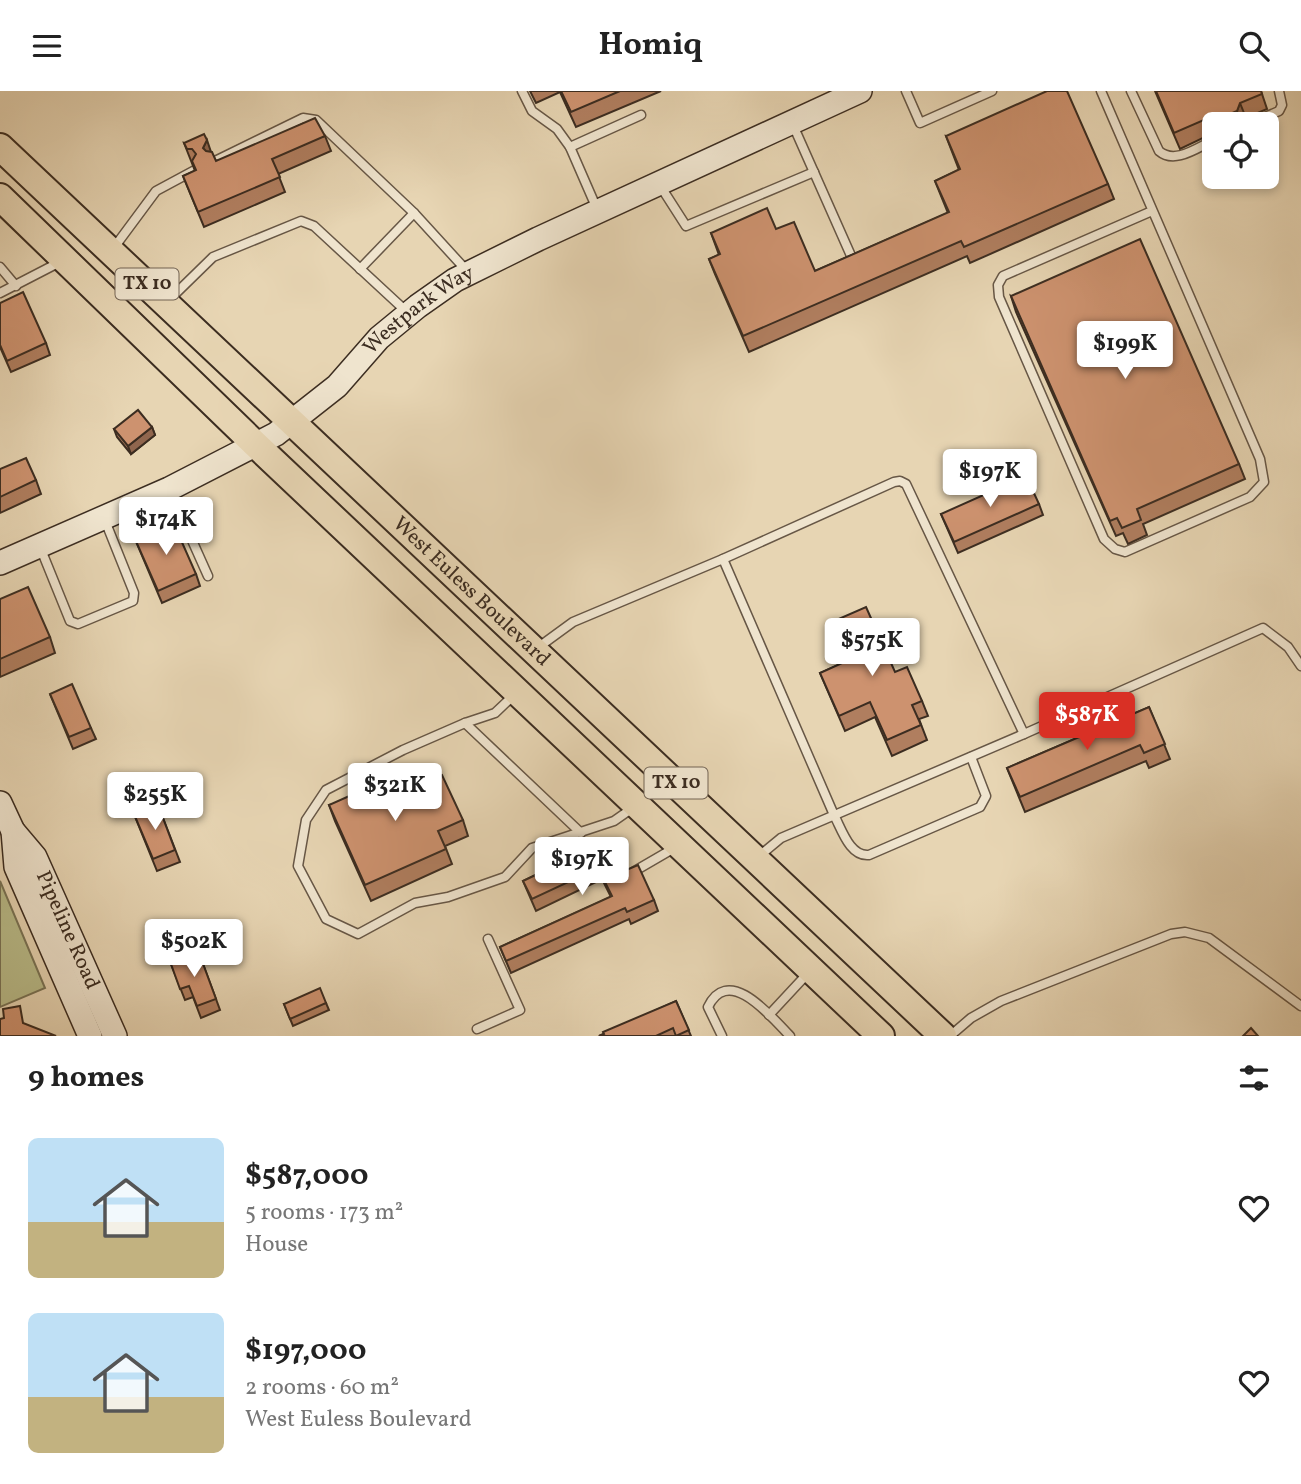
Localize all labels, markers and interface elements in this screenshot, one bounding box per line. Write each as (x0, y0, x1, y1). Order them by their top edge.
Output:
text: Homiq (599, 24, 702, 68)
icon: menu (28, 27, 66, 65)
icon: search (1235, 27, 1273, 65)
map controls (1202, 112, 1279, 189)
button: locate (1202, 112, 1279, 189)
street label: Westpark Way (356, 258, 480, 361)
road number: TX 10 (116, 269, 178, 300)
pin: $199K (1076, 321, 1174, 381)
text: $199K (1093, 328, 1157, 360)
pin: $197K (941, 449, 1039, 509)
text: $197K (959, 456, 1021, 488)
pin: $174K (117, 497, 215, 557)
text: $174K (135, 504, 197, 536)
street label: West Euless Boulevard (386, 510, 557, 673)
pin: $575K (823, 619, 921, 678)
text: $575K (841, 625, 903, 657)
pin: $587K (1038, 693, 1136, 752)
text: $587K (1055, 699, 1119, 731)
pin: $321K (346, 763, 444, 823)
road number: TX 10 (644, 768, 708, 799)
text: $321K (364, 770, 426, 802)
pin: $255K (106, 773, 204, 832)
text: $255K (123, 779, 187, 811)
pin: $197K (533, 837, 631, 897)
text: $197K (551, 844, 613, 876)
street label: Pipeline Road (28, 866, 107, 994)
pin: $502K (145, 919, 243, 979)
text: $502K (161, 926, 227, 958)
text: 9 homes (28, 1057, 144, 1099)
icon: filters (1235, 1059, 1273, 1097)
text: $587,000 (245, 1155, 369, 1197)
icon: home (84, 1166, 168, 1250)
icon: heart (1235, 1189, 1273, 1227)
text: 5 rooms · 173 m² (245, 1197, 403, 1229)
text: House (245, 1229, 308, 1261)
text: $197,000 (245, 1330, 366, 1372)
icon: home (84, 1341, 168, 1425)
icon: heart (1235, 1364, 1273, 1402)
text: 2 rooms · 60 m² (245, 1372, 399, 1404)
text: West Euless Boulevard (245, 1404, 472, 1436)

